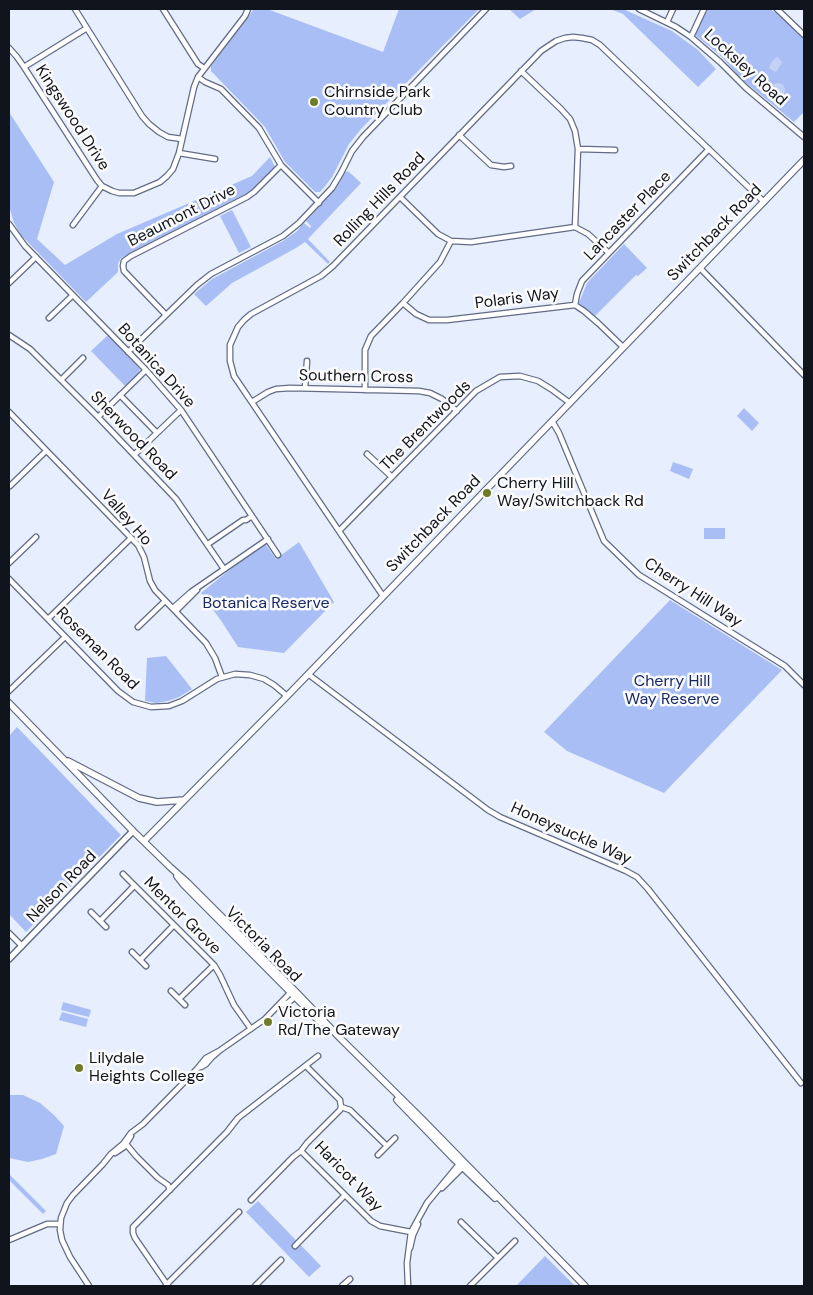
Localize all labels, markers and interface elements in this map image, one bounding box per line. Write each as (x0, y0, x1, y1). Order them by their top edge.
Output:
street label: Locksley Road (700, 26, 790, 110)
street label: Kingswood Drive (31, 62, 113, 174)
place label: Chirnside Park Country Club (324, 83, 430, 121)
marker: Chirnside Park Country Club (308, 96, 320, 108)
street label: Rolling Hills Road (330, 149, 430, 251)
street label: Lancaster Place (580, 167, 676, 265)
street label: Beaumont Drive (125, 181, 239, 251)
street label: Switchback Road (664, 181, 766, 285)
street label: Polaris Way (474, 284, 560, 314)
street label: Botanica Drive (113, 320, 199, 412)
street label: Southern Cross (299, 366, 413, 388)
street label: The Brentwoods (377, 377, 475, 475)
street label: Sherwood Road (86, 388, 180, 484)
street label: Switchback Road (383, 472, 485, 576)
place label: Cherry Hill Way/Switchback Rd (497, 474, 644, 512)
street label: Valley Ho (96, 486, 156, 550)
marker: Cherry Hill Way/Switchback Rd (481, 487, 493, 499)
street label: Cherry Hill Way (640, 554, 746, 632)
park label: Botanica Reserve (202, 594, 330, 614)
street label: Roseman Road (52, 604, 142, 694)
park label: Cherry Hill Way Reserve (625, 672, 719, 710)
street label: Honeysuckle Way (508, 799, 634, 869)
street label: Nelson Road (23, 847, 101, 927)
street label: Mentor Grove (139, 873, 225, 959)
street label: Victoria Road (221, 903, 305, 987)
place label: Victoria Rd/The Gateway (278, 1003, 400, 1041)
marker: Victoria Rd/The Gateway (262, 1016, 274, 1028)
place label: Lilydale Heights College (89, 1049, 204, 1087)
marker: Lilydale Heights College (73, 1062, 85, 1074)
street label: Haricot Way (310, 1138, 386, 1216)

